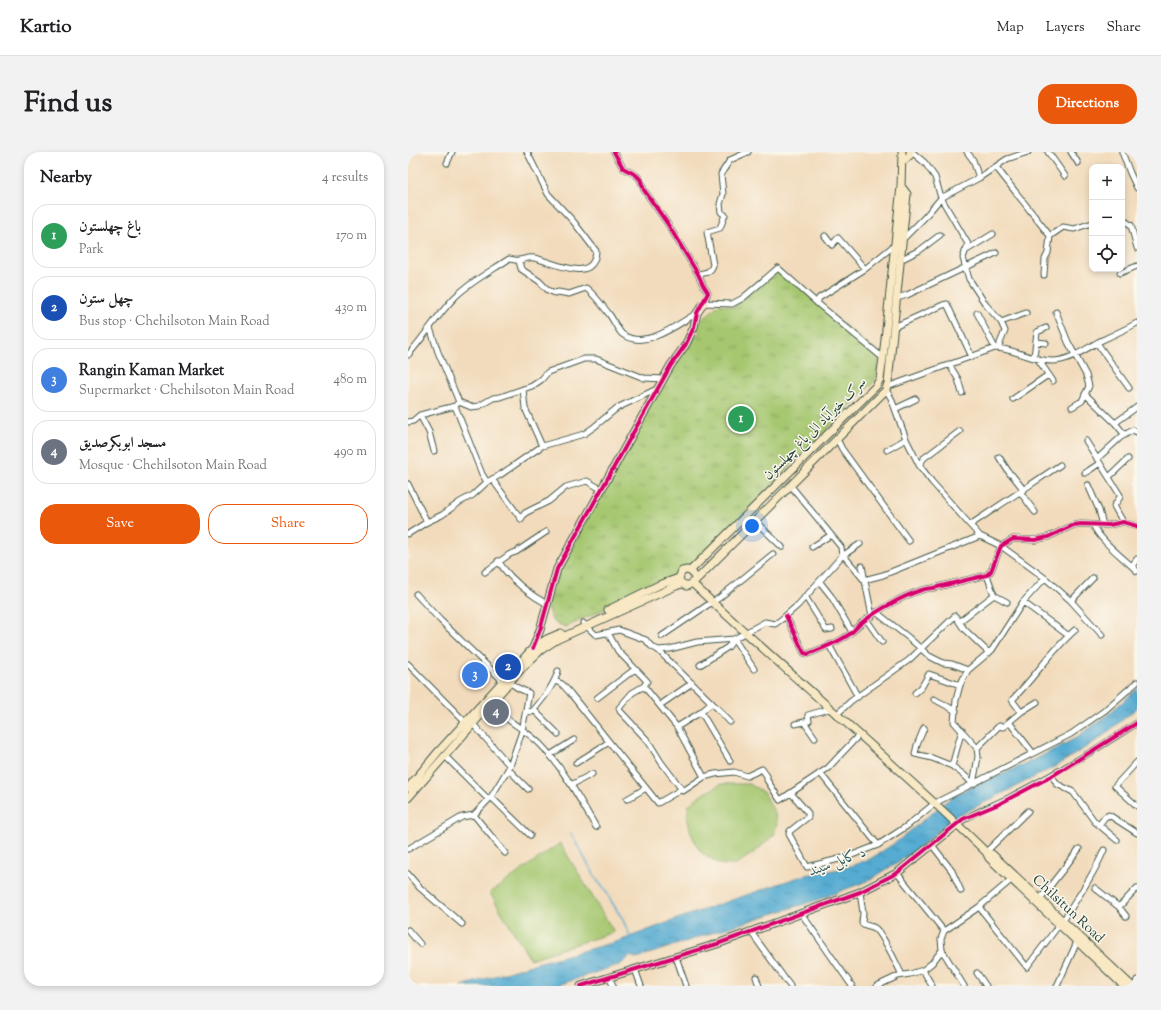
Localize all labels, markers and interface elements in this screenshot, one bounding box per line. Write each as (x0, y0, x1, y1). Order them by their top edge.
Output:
text: Kartio (20, 14, 72, 41)
text: Map (997, 18, 1024, 38)
text: Layers (1046, 18, 1084, 38)
text: Share (1106, 18, 1141, 38)
text: Find us (24, 84, 112, 124)
button: Directions (1038, 84, 1137, 124)
map controls (1089, 164, 1125, 272)
button: + (1089, 164, 1125, 200)
text: Nearby (40, 166, 92, 190)
text: 4 results (322, 169, 368, 187)
button: − (1089, 200, 1125, 236)
text: باغ چهلستون (79, 217, 141, 238)
text: 1 (52, 227, 56, 245)
text: 170 m (336, 227, 367, 245)
button: locate (1089, 236, 1125, 272)
text: Park (79, 241, 104, 259)
text: چهل ستون (79, 289, 133, 310)
text: 2 (51, 299, 57, 317)
text: 430 m (335, 299, 367, 317)
text: Bus stop · Chehilsoton Main Road (79, 313, 270, 331)
text: Rangin Kaman Market (79, 361, 224, 382)
text: 3 (51, 371, 57, 389)
text: 480 m (334, 371, 367, 389)
street label: سرک خیرآباد الی باغ چهلستون (759, 373, 872, 486)
text: Supermarket · Chehilsoton Main Road (79, 382, 294, 400)
pin: 1 (728, 404, 754, 434)
text: مسجد ابوبکرصدیق (79, 433, 166, 454)
text: 4 (51, 443, 57, 461)
text: 490 m (334, 443, 367, 461)
text: Mosque · Chehilsoton Main Road (79, 457, 267, 475)
button: Save (40, 504, 200, 544)
button: Share (208, 504, 368, 544)
your location (742, 516, 762, 536)
pin: 2 (495, 652, 521, 682)
pin: 3 (462, 660, 488, 690)
pin: 4 (483, 697, 509, 727)
water label: د کابل سيند (806, 842, 869, 883)
street label: Chilsitun Road (1027, 871, 1108, 948)

